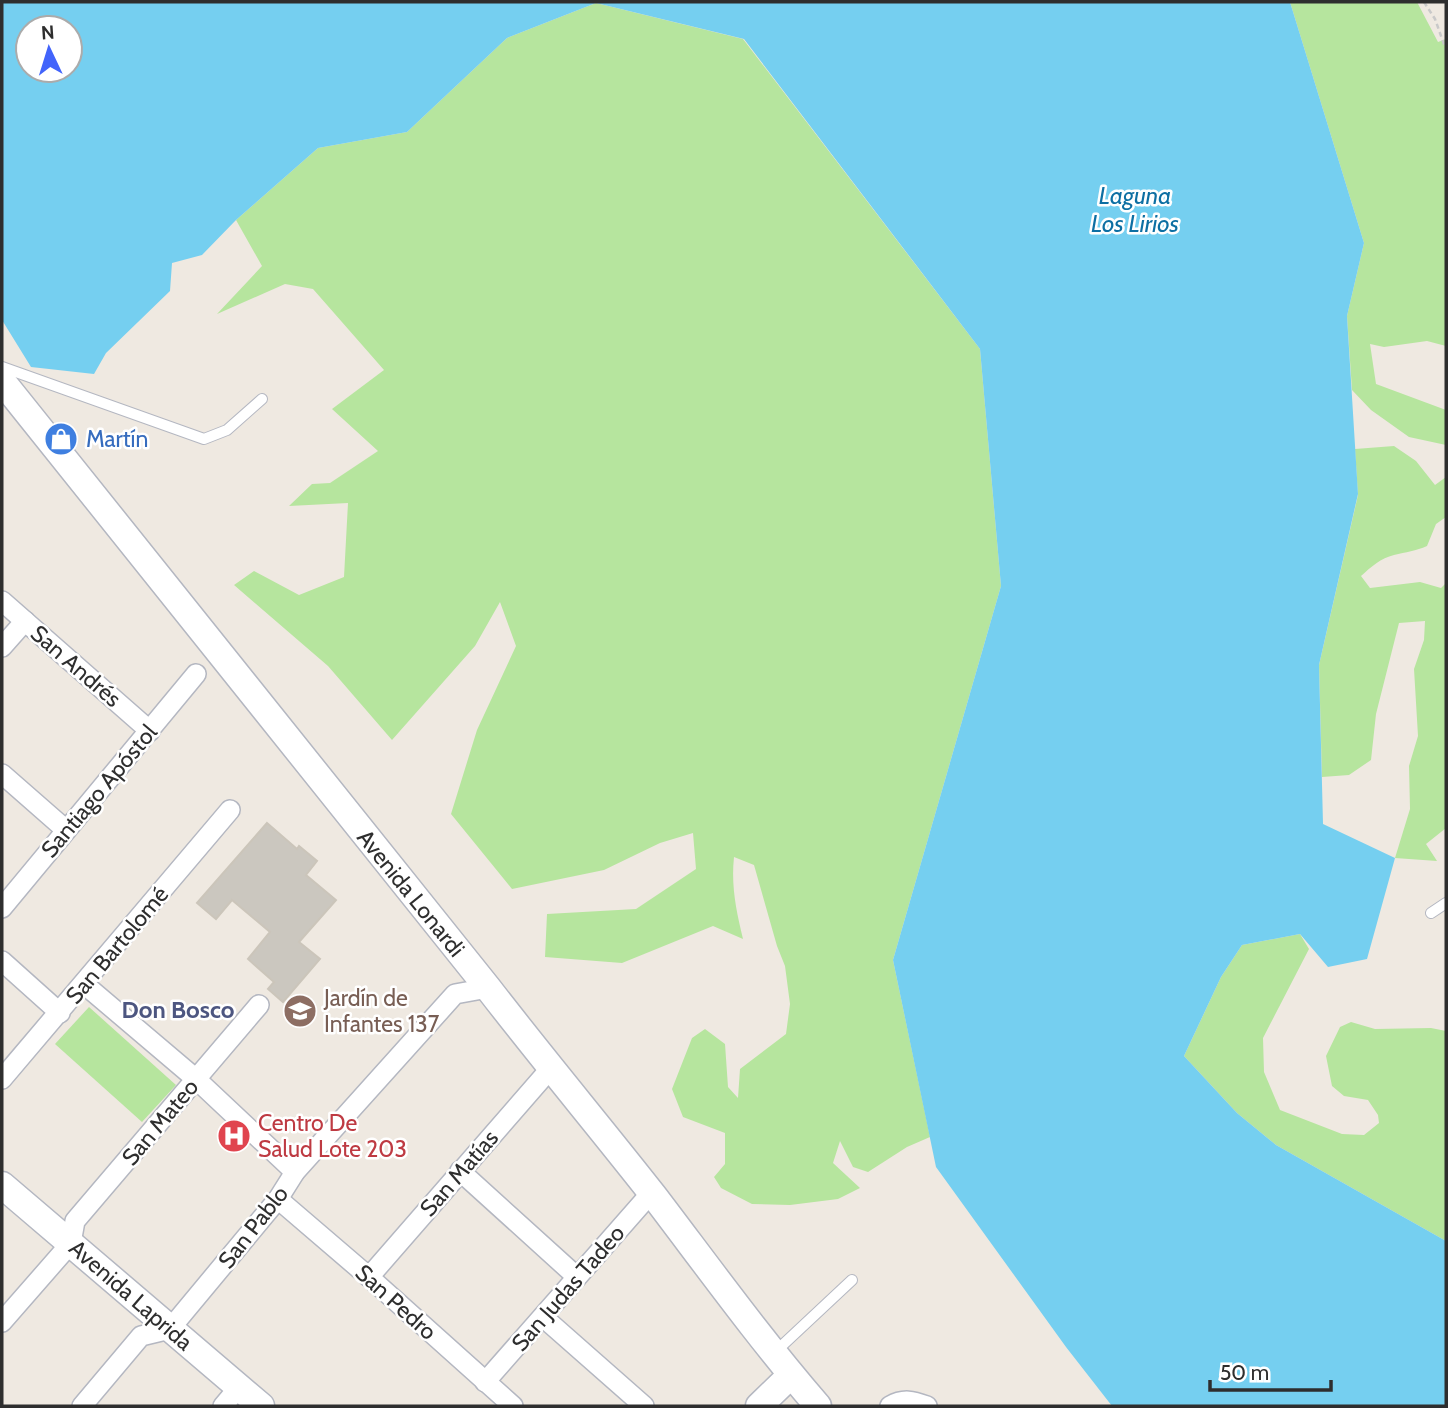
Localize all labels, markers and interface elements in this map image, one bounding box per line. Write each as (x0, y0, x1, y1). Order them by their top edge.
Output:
north arrow (14, 14, 84, 84)
text: N (40, 21, 55, 44)
water label: Laguna Los Lirios (1091, 181, 1179, 238)
shop icon: Martín (42, 420, 80, 458)
place label: Martín (86, 425, 148, 453)
street label: San Andrés (25, 619, 127, 713)
street label: Santiago Apóstol (35, 718, 163, 863)
street label: Avenida Lonardi (351, 824, 471, 962)
street label: San Bartolomé (60, 880, 174, 1009)
place label: Jardín de Infantes 137 (323, 984, 440, 1038)
school or university icon: Jardín de Infantes 137 (281, 992, 319, 1030)
district label: Don Bosco (122, 995, 235, 1024)
street label: San Mateo (116, 1073, 204, 1171)
place label: Centro De Salud Lote 203 (258, 1109, 407, 1163)
hospital icon: Centro De Salud Lote 203 (215, 1117, 253, 1155)
street label: San Matías (414, 1124, 504, 1222)
street label: San Pablo (212, 1180, 294, 1274)
street label: San Judas Tadeo (506, 1219, 630, 1357)
street label: Avenida Laprida (64, 1234, 198, 1356)
street label: San Pedro (350, 1258, 442, 1346)
scale bar (1210, 1348, 1331, 1392)
text: 50 m (1220, 1360, 1269, 1385)

